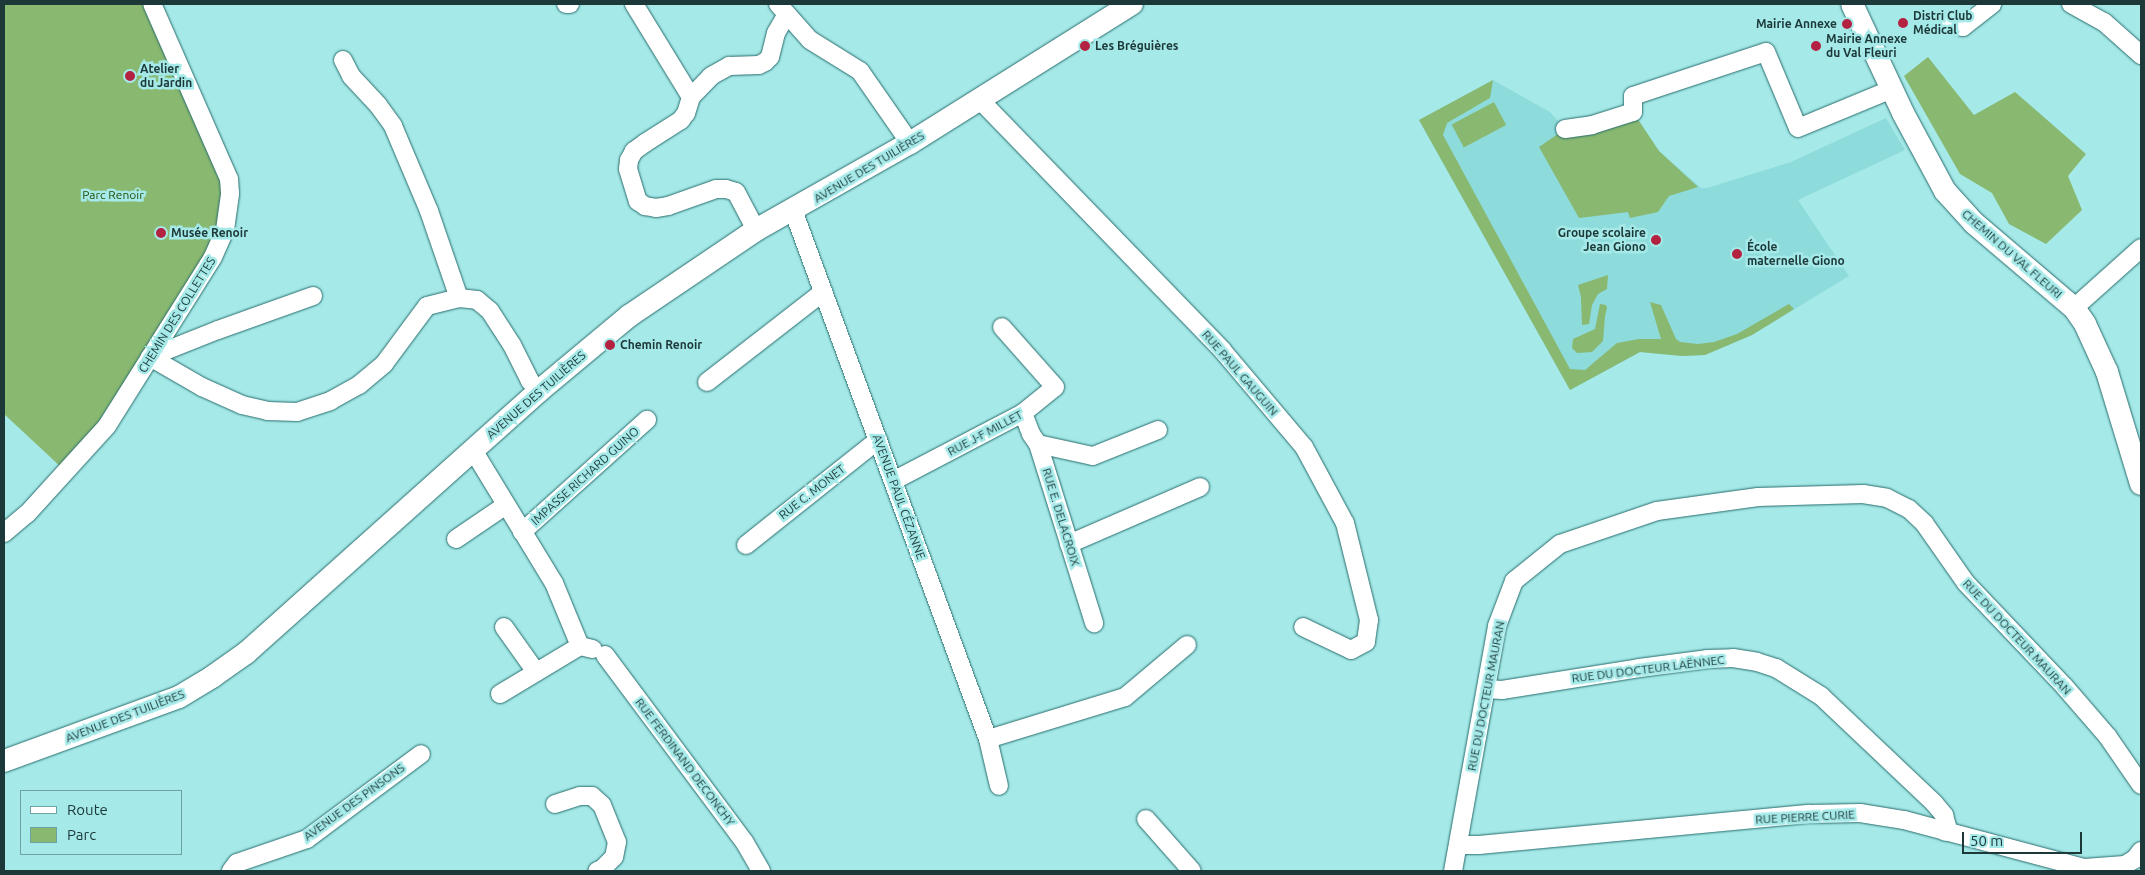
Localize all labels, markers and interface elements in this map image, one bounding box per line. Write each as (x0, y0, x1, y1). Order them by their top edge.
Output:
place label: Distri Club Médical (1913, 9, 1973, 37)
place label: Mairie Annexe (1756, 17, 1837, 31)
marker: Distri Club Médical (1897, 17, 1909, 29)
marker: Mairie Annexe (1841, 18, 1853, 30)
place label: Mairie Annexe du Val Fleuri (1826, 32, 1907, 60)
place label: Les Bréguières (1095, 39, 1178, 53)
marker: Les Bréguières (1079, 40, 1091, 52)
marker: Mairie Annexe du Val Fleuri (1810, 40, 1822, 52)
place label: Atelier du Jardin (140, 62, 192, 90)
marker: Atelier du Jardin (124, 70, 136, 82)
street label: AVENUE DES TUILIÈRES (811, 128, 927, 206)
park label: Parc Renoir (82, 188, 144, 202)
street label: CHEMIN DU VAL FLEURI (1959, 207, 2065, 301)
place label: Musée Renoir (171, 226, 248, 240)
place label: Groupe scolaire Jean Giono (1558, 226, 1646, 254)
marker: Musée Renoir (155, 227, 167, 239)
marker: Groupe scolaire Jean Giono (1650, 234, 1662, 246)
place label: École maternelle Giono (1747, 240, 1845, 268)
marker: École maternelle Giono (1731, 248, 1743, 260)
street label: CHEMIN DES COLLETTES (135, 255, 219, 375)
street label: RUE PAUL GAUGUIN (1199, 327, 1281, 419)
place label: Chemin Renoir (620, 338, 702, 352)
marker: Chemin Renoir (604, 339, 616, 351)
street label: AVENUE DES TUILIÈRES (484, 348, 588, 442)
street label: RUE J-F MILLET (945, 407, 1025, 459)
street label: IMPASSE RICHARD GUINO (528, 424, 642, 528)
street label: AVENUE PAUL CÉZANNE (870, 432, 928, 562)
street label: RUE C. MONET (776, 462, 848, 522)
street label: RUE E. DELACROIX (1039, 466, 1083, 568)
street label: RUE DU DOCTEUR MAURAN (1960, 576, 2074, 698)
street label: RUE DU DOCTEUR MAURAN (1464, 620, 1508, 772)
street label: RUE DU DOCTEUR LAËNNEC (1571, 652, 1725, 686)
street label: AVENUE DES TUILIÈRES (63, 687, 187, 745)
street label: RUE FERDINAND DECONCHY (632, 695, 738, 829)
street label: AVENUE DES PINSONS (301, 761, 407, 843)
legend (20, 790, 182, 855)
text: Route (67, 801, 108, 818)
street label: RUE PIERRE CURIE (1755, 807, 1855, 827)
scale bar (1965, 822, 2085, 854)
text: Parc (67, 826, 96, 843)
text: 50 m (1970, 832, 2003, 849)

